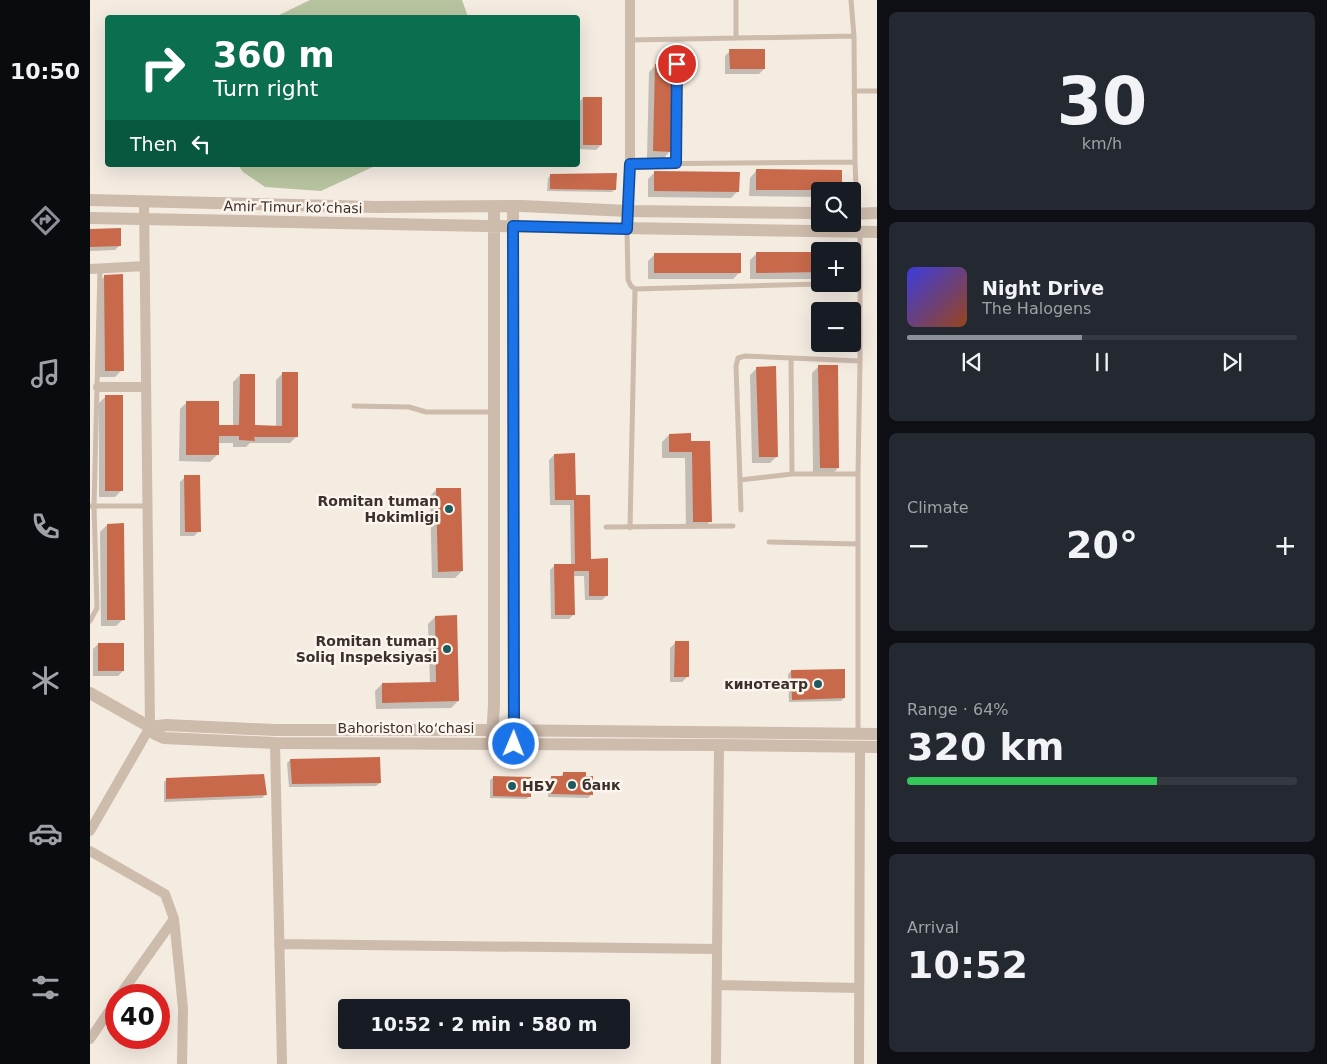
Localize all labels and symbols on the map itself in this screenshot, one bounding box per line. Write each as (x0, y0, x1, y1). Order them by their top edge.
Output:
pin (656, 43, 698, 85)
street label: Amir Timur ko‘chasi (223, 198, 363, 216)
place label: Romitan tuman Hokimligi (318, 493, 439, 525)
marker: Romitan tuman Hokimligi (443, 503, 455, 515)
place label: Romitan tuman Soliq Inspeksiyasi (296, 633, 437, 665)
marker: Romitan tuman Soliq Inspeksiyasi (441, 643, 453, 655)
place label: кинотеатр (724, 676, 808, 692)
marker: кинотеатр (812, 678, 824, 690)
position arrow (487, 717, 539, 769)
street label: Bahoriston ko‘chasi (338, 720, 474, 736)
place label: банк (582, 777, 621, 793)
place label: НБУ (522, 778, 555, 794)
marker: банк (566, 779, 578, 791)
marker: НБУ (506, 780, 518, 792)
speed limit sign: 40 (105, 984, 170, 1049)

